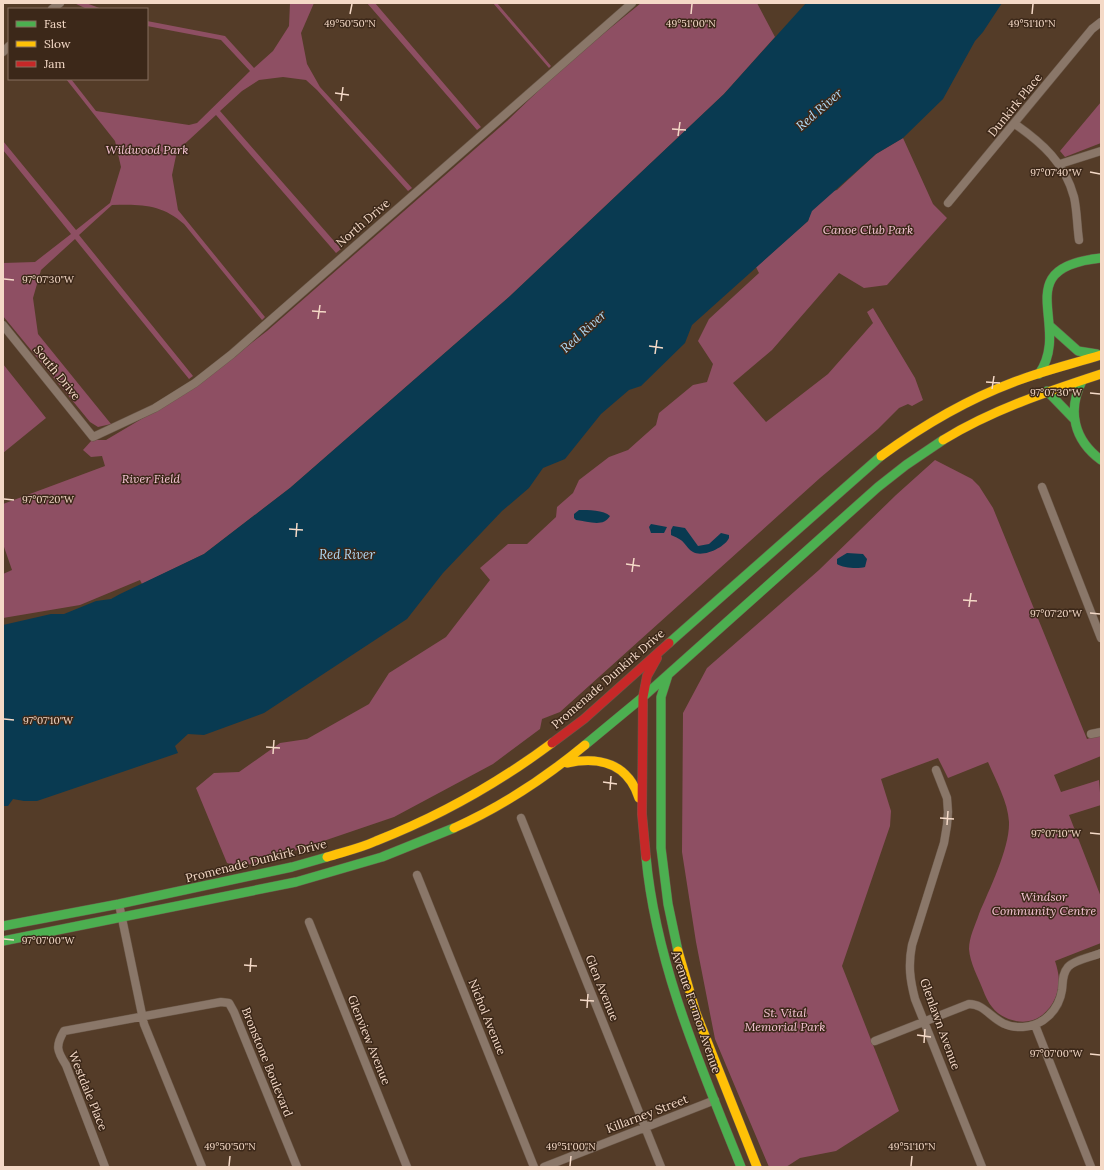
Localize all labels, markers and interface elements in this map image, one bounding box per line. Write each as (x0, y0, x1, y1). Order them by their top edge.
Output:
legend (8, 8, 148, 80)
text: Fast (44, 16, 67, 31)
text: 49°50'50"N (324, 17, 376, 30)
text: 49°51'00"N (666, 17, 716, 30)
text: 49°51'10"N (1008, 17, 1056, 30)
text: Slow (44, 36, 71, 51)
text: Jam (43, 56, 65, 71)
street label: Dunkirk Place (984, 69, 1045, 139)
water label: Red River (793, 84, 846, 134)
park label: Wildwood Park (106, 142, 188, 157)
text: 97°07'40"W (1030, 166, 1083, 179)
street label: North Drive (333, 195, 393, 250)
park label: Canoe Club Park (823, 222, 913, 237)
text: 97°07'30"W (22, 273, 75, 286)
water label: Red River (557, 306, 610, 356)
street label: South Drive (31, 342, 84, 403)
text: 97°07'30"W (1030, 386, 1083, 399)
park label: River Field (122, 471, 181, 486)
text: 97°07'20"W (22, 493, 75, 506)
water label: Red River (319, 546, 375, 563)
text: 97°07'20"W (1030, 607, 1083, 620)
street label: Promenade Dunkirk Drive (548, 625, 668, 732)
text: 97°07'10"W (23, 714, 74, 727)
text: 97°07'10"W (1031, 827, 1082, 840)
street label: Promenade Dunkirk Drive (184, 836, 328, 885)
park label: Windsor Community Centre (992, 889, 1096, 918)
text: 97°07'00"W (22, 934, 75, 947)
street label: Avenue Fermor Avenue (668, 948, 725, 1076)
street label: Glen Avenue (582, 953, 623, 1024)
street label: Glenlawn Avenue (917, 976, 964, 1072)
street label: Nichol Avenue (465, 977, 510, 1057)
street label: Glenview Avenue (345, 993, 394, 1087)
street label: Bronstone Boulevard (239, 1005, 296, 1119)
park label: St. Vital Memorial Park (745, 1005, 825, 1034)
text: 97°07'00"W (1030, 1047, 1083, 1060)
street label: Westdale Place (66, 1049, 111, 1133)
street label: Killarney Street (604, 1091, 690, 1136)
text: 49°50'50"N (204, 1140, 256, 1153)
text: 49°51'00"N (546, 1140, 596, 1153)
text: 49°51'10"N (888, 1140, 936, 1153)

